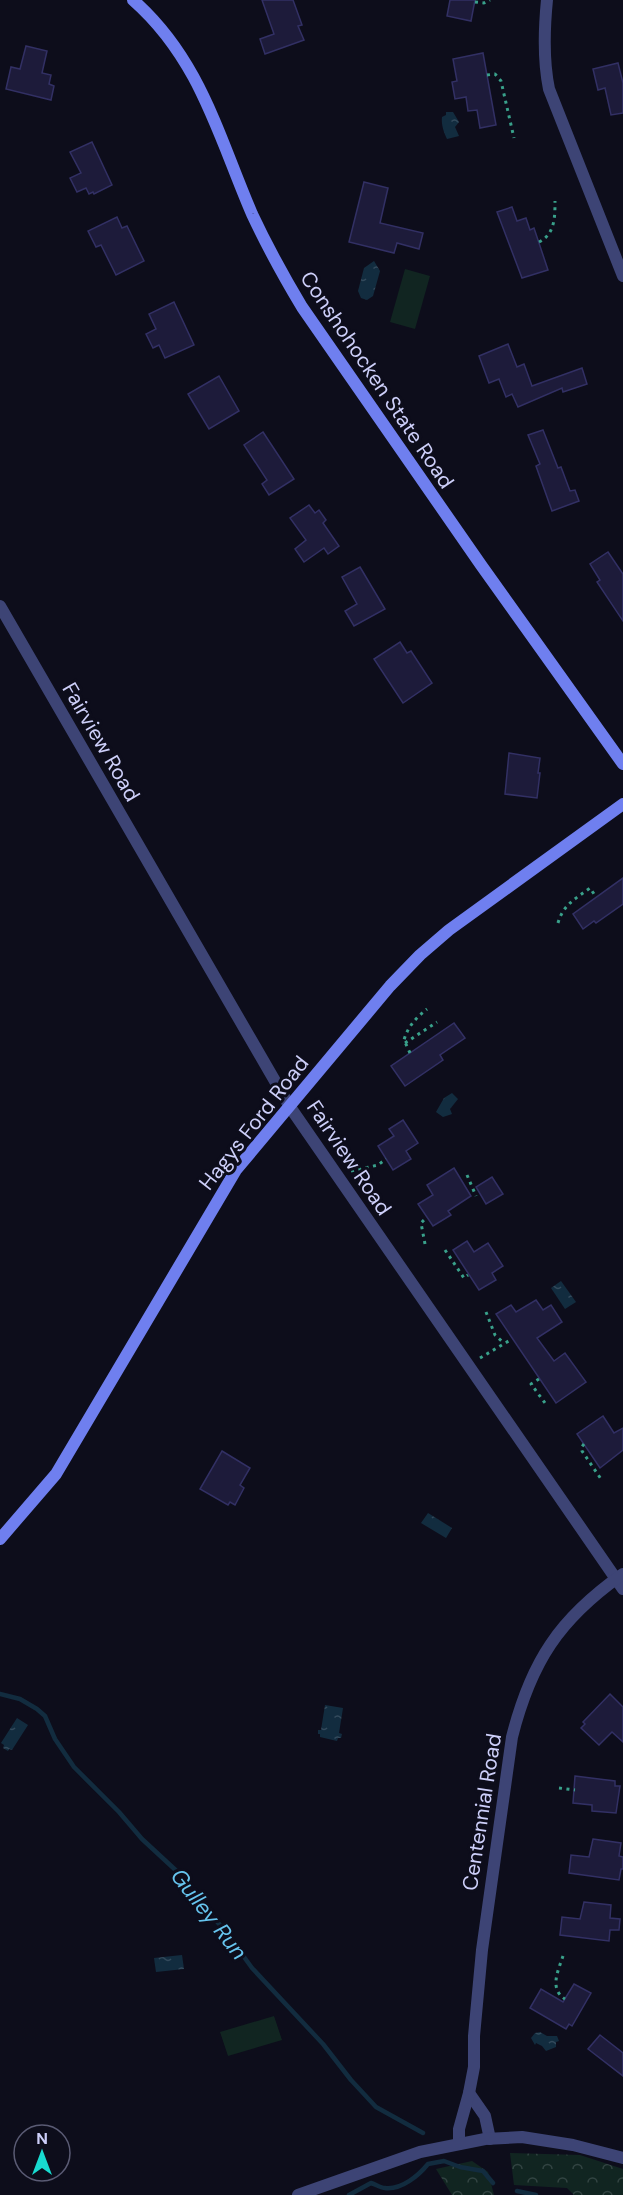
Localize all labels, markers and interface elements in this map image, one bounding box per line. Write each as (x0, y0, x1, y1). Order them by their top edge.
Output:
street label: Conshohocken State Road (294, 266, 460, 494)
street label: Fairview Road (56, 677, 146, 807)
street label: Hagys Ford Road (193, 1050, 315, 1196)
street label: Fairview Road (300, 1095, 398, 1221)
street label: Centennial Road (456, 1731, 508, 1893)
water label: Gulley Run (164, 1862, 254, 1966)
north arrow (12, 2123, 72, 2183)
text: N (36, 2128, 48, 2149)

